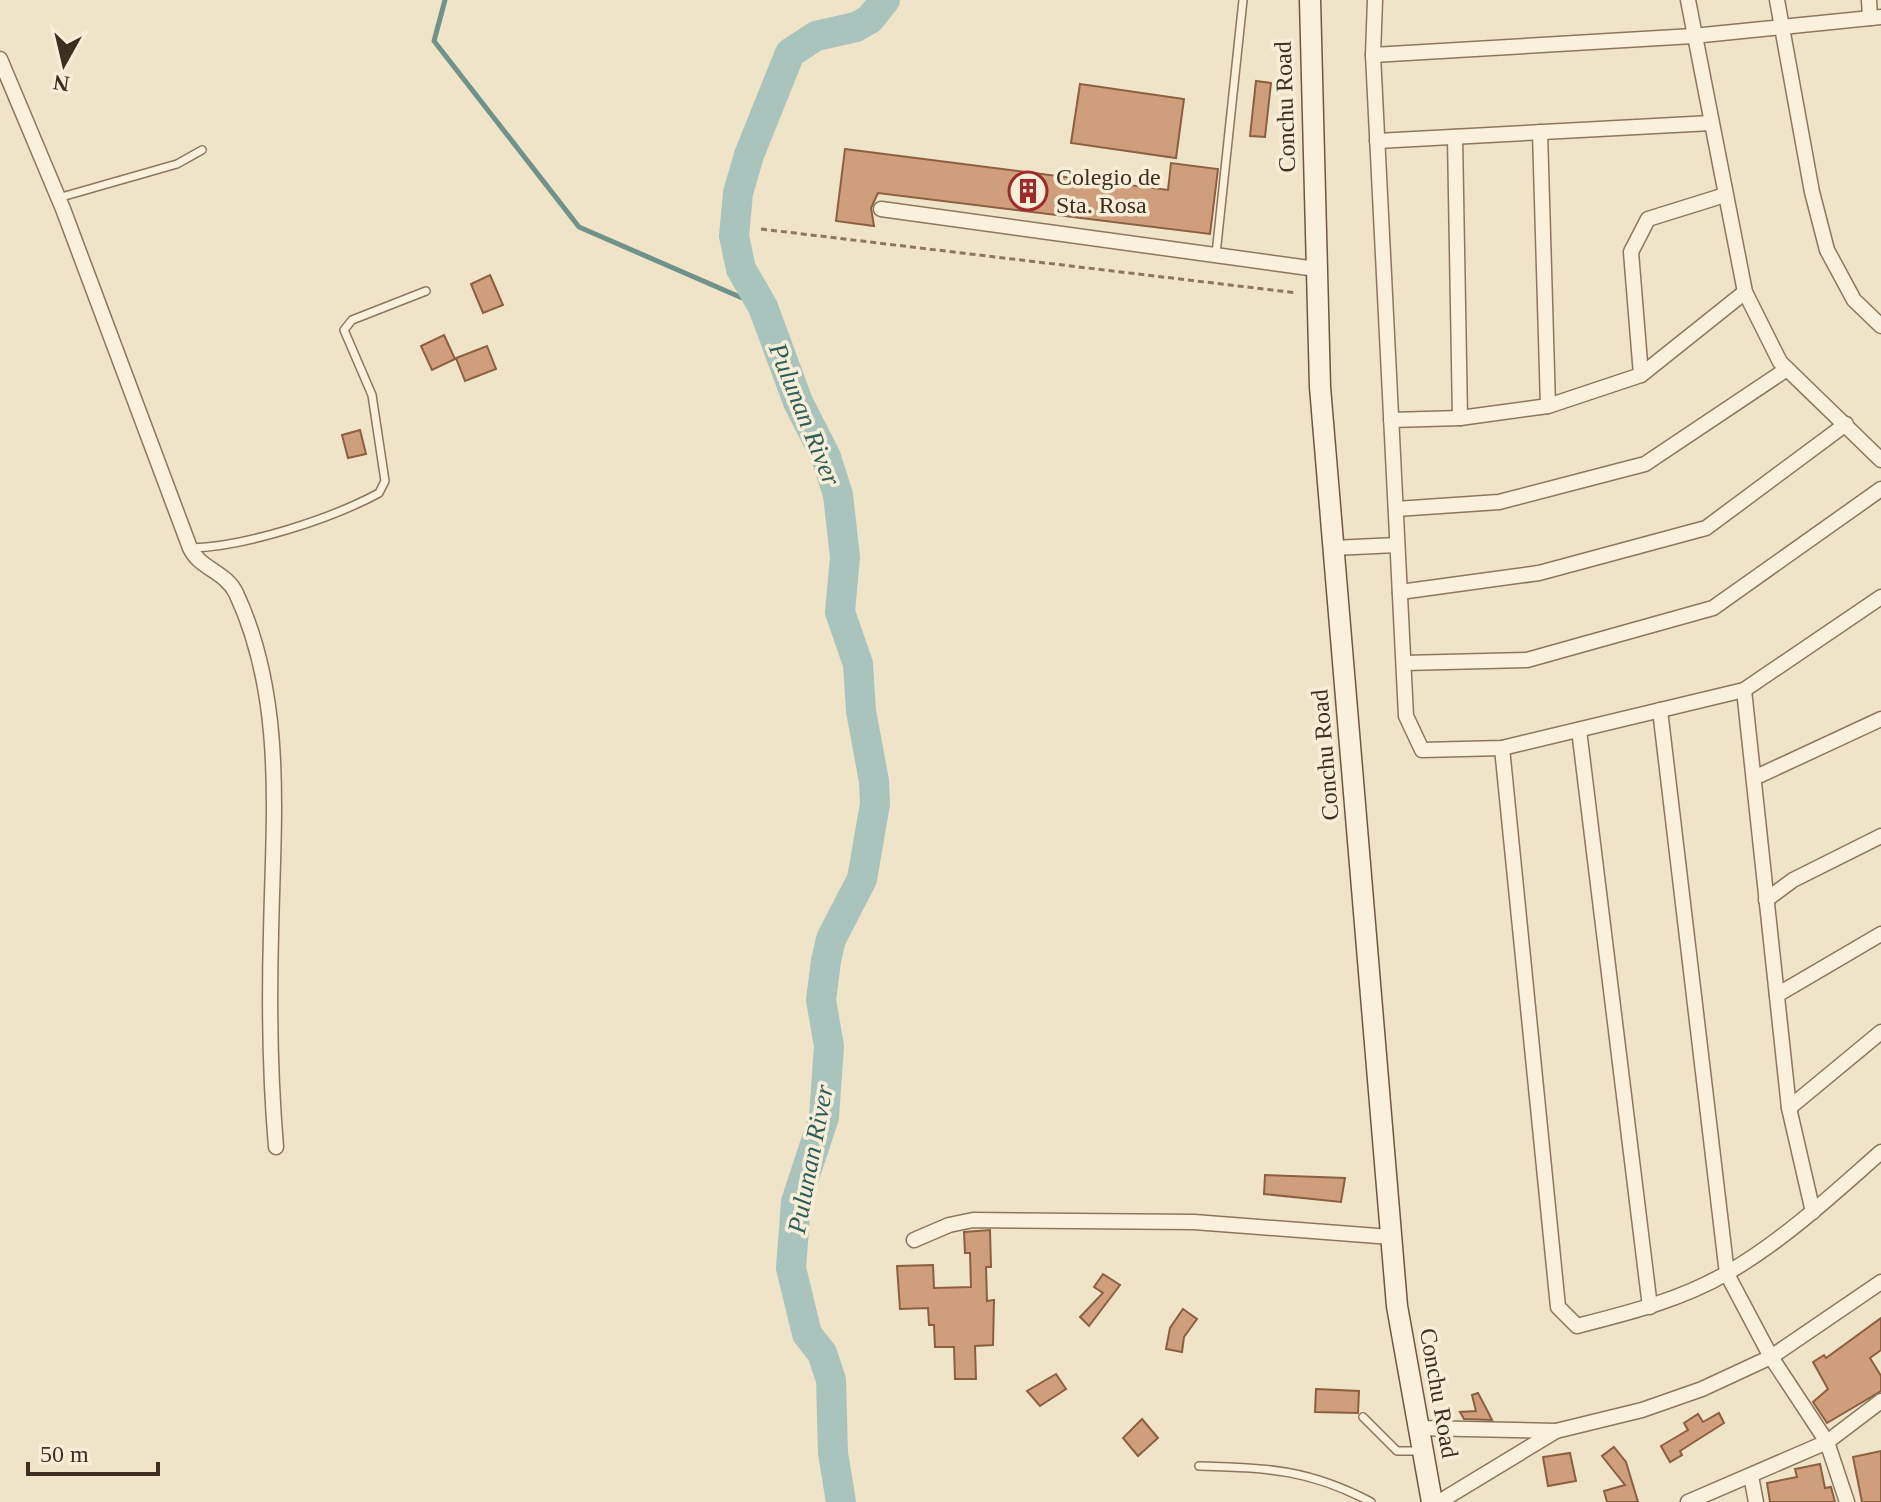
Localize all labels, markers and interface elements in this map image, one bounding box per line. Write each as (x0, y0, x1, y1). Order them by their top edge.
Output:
north arrow (24, 24, 104, 104)
street label: Conchu Road (1270, 41, 1300, 173)
text: N (52, 70, 71, 97)
place label: Colegio de Sta. Rosa (1056, 164, 1161, 218)
building icon: Colegio de Sta. Rosa (1007, 170, 1049, 212)
water label: Pulunan River (762, 338, 847, 490)
street label: Conchu Road (1306, 688, 1344, 822)
water label: Pulunan River (782, 1081, 839, 1237)
street label: Conchu Road (1415, 1326, 1463, 1460)
scale bar (28, 1426, 158, 1476)
text: 50 m (40, 1441, 89, 1467)

